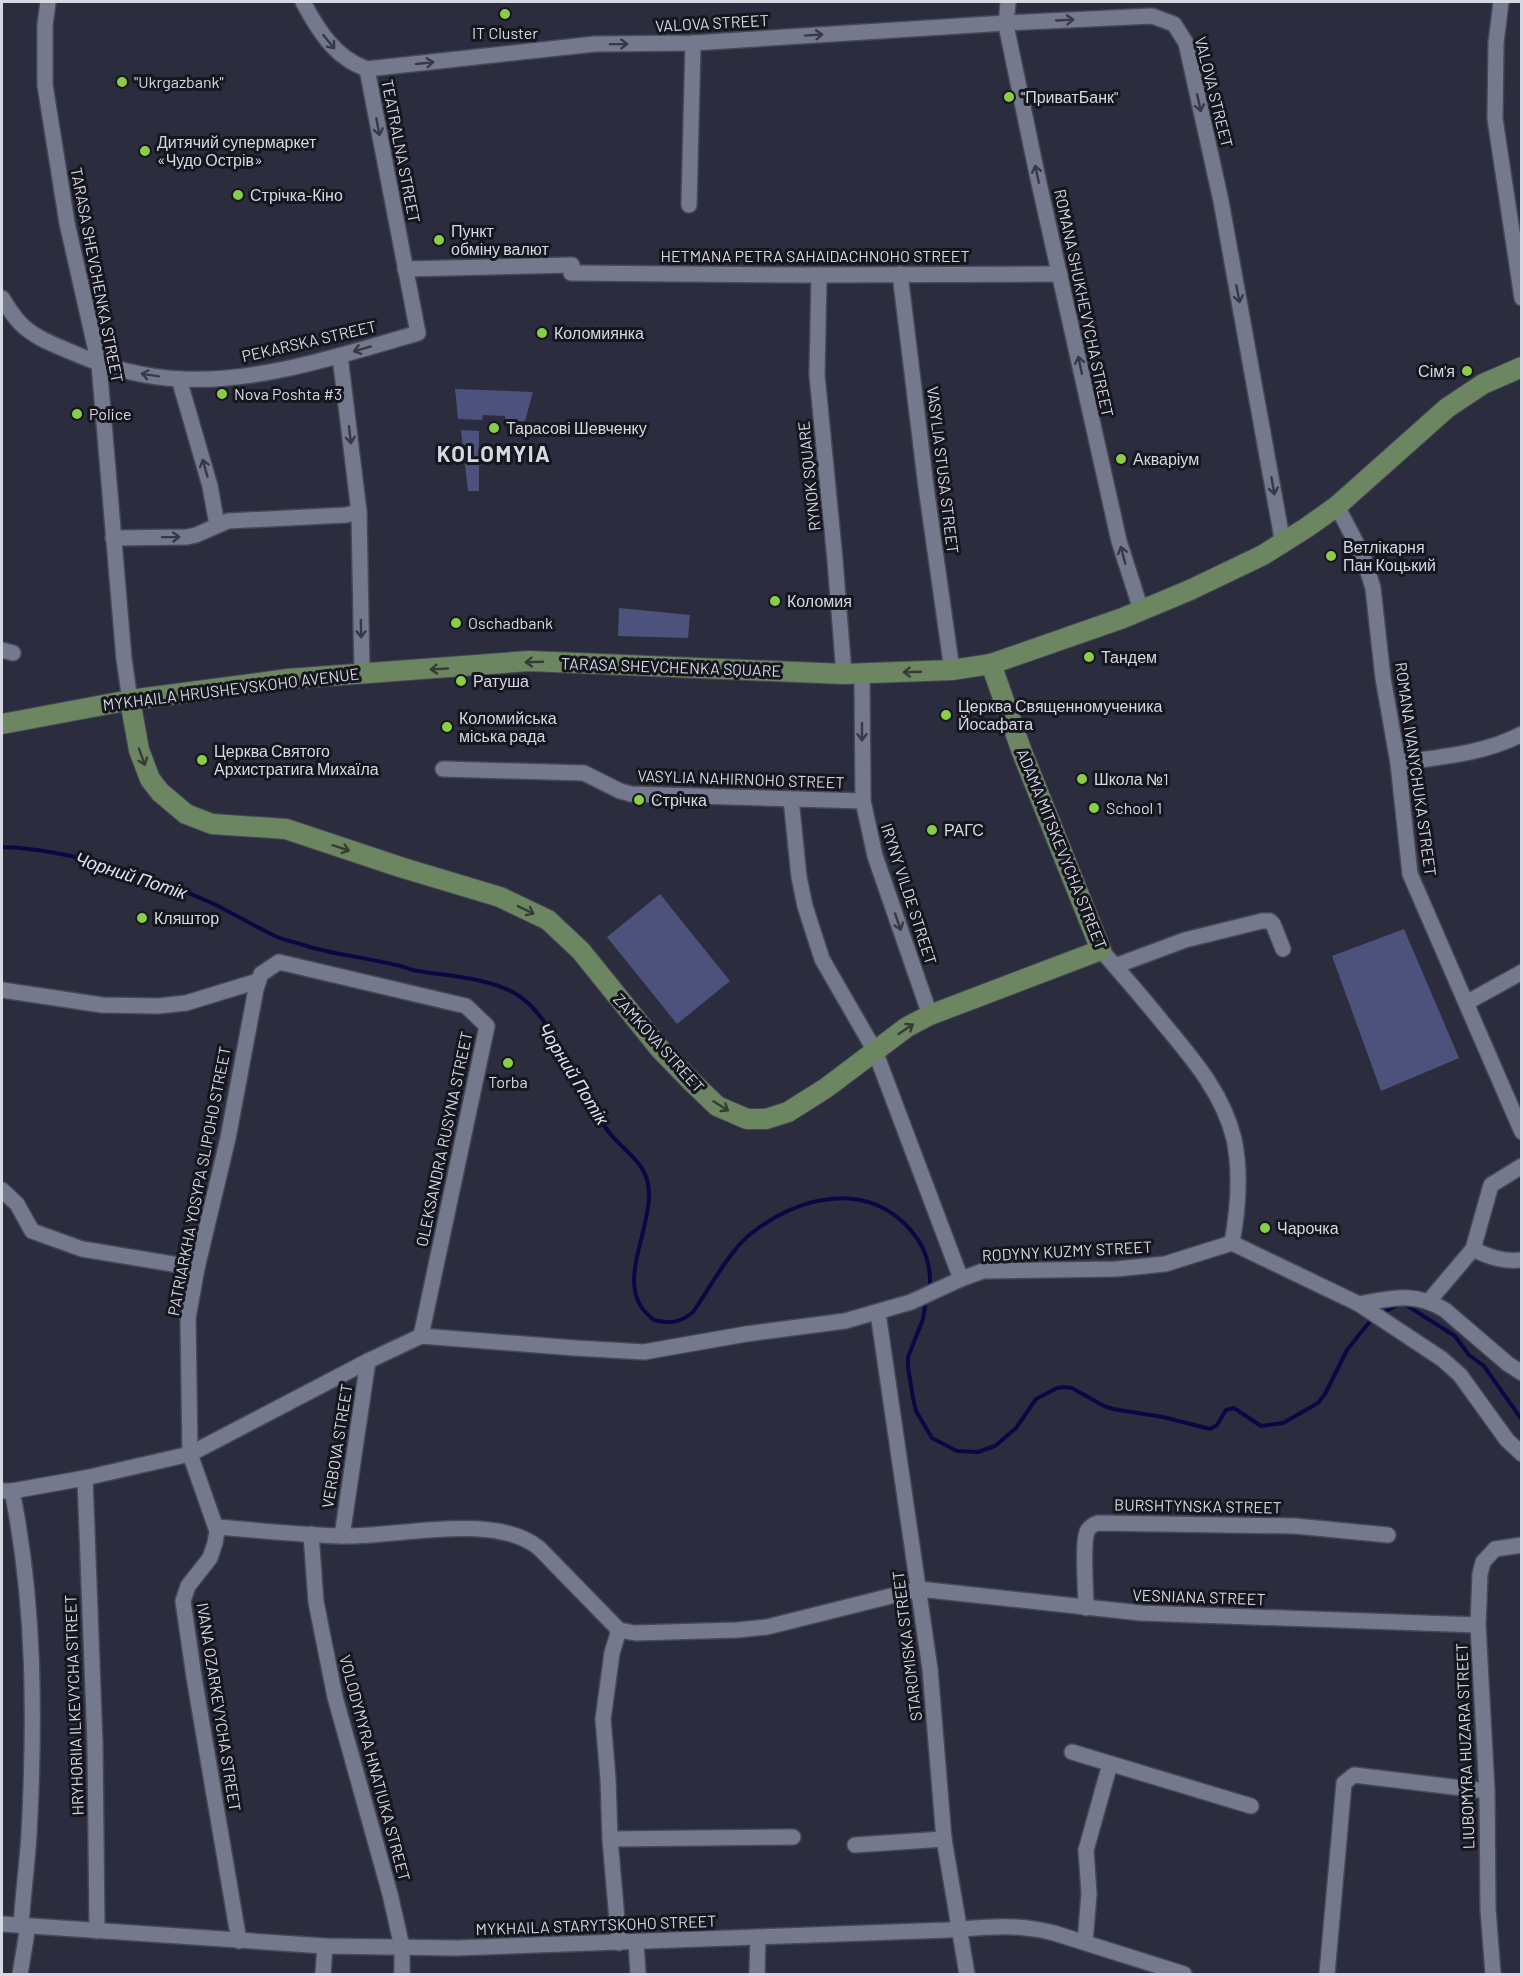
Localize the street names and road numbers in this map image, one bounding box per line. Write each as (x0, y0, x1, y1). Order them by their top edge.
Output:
street label: VALOVA STREET (655, 10, 769, 35)
street label: VALOVA STREET (1192, 34, 1237, 149)
street label: TEATRALNA STREET (378, 78, 425, 224)
street label: TARASA SHEVCHENKA STREET (67, 166, 128, 384)
street label: ROMANA SHUKHEVYCHA STREET (1051, 187, 1118, 419)
street label: HETMANA PETRA SAHAIDACHNOHO STREET (660, 246, 970, 265)
street label: PEKARSKA STREET (240, 316, 378, 365)
street label: VASYLIA STUSA STREET (924, 385, 963, 555)
street label: RYNOK SQUARE (793, 420, 824, 532)
street label: TARASA SHEVCHENKA SQUARE (561, 653, 781, 680)
street label: ROMANA IVANYCHUKA STREET (1392, 661, 1441, 877)
street label: MYKHAILA HRUSHEVSKOHO AVENUE (102, 663, 360, 714)
street label: ADAMA MITSKEVYCHA STREET (1013, 746, 1111, 952)
street label: VASYLIA NAHIRNOHO STREET (637, 765, 845, 792)
street label: IRYNY VILDE STREET (878, 821, 941, 967)
street label: ZAMKOVA STREET (610, 989, 709, 1096)
street label: OLEKSANDRA RUSYNA STREET (411, 1030, 476, 1248)
street label: PATRIARKHA YOSYPA SLIPOHO STREET (163, 1045, 234, 1317)
street label: RODYNY KUZMY STREET (981, 1237, 1153, 1264)
street label: VERBOVA STREET (317, 1382, 356, 1510)
street label: BURSHTYNSKA STREET (1114, 1495, 1282, 1516)
street label: STAROMISKA STREET (888, 1570, 925, 1722)
street label: VESNIANA STREET (1132, 1585, 1266, 1608)
street label: HRYHORIIA ILKEVYCHA STREET (60, 1594, 87, 1816)
street label: IVANA OZARKEVYCHA STREET (194, 1601, 245, 1813)
street label: LIUBOMYRA HUZARA STREET (1451, 1643, 1478, 1849)
street label: VOLODYMYRA HNATIUKA STREET (336, 1653, 415, 1883)
street label: MYKHAILA STARYTSKOHO STREET (475, 1911, 717, 1938)

